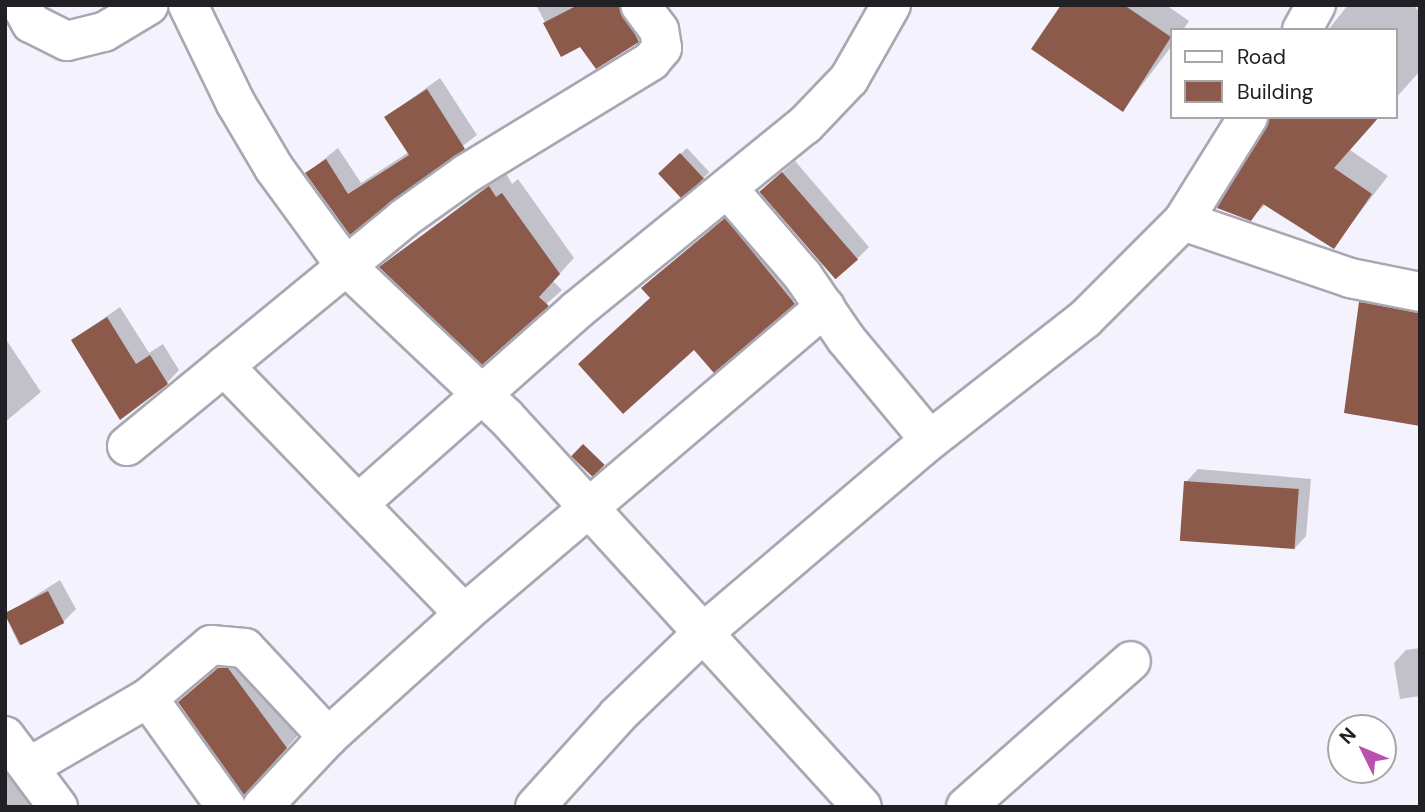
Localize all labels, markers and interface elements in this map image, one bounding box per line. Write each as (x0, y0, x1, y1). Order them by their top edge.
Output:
legend (1170, 28, 1397, 119)
text: Road (1237, 43, 1286, 71)
text: Building (1237, 78, 1313, 106)
north arrow (1327, 714, 1397, 784)
text: N (1334, 722, 1362, 749)

